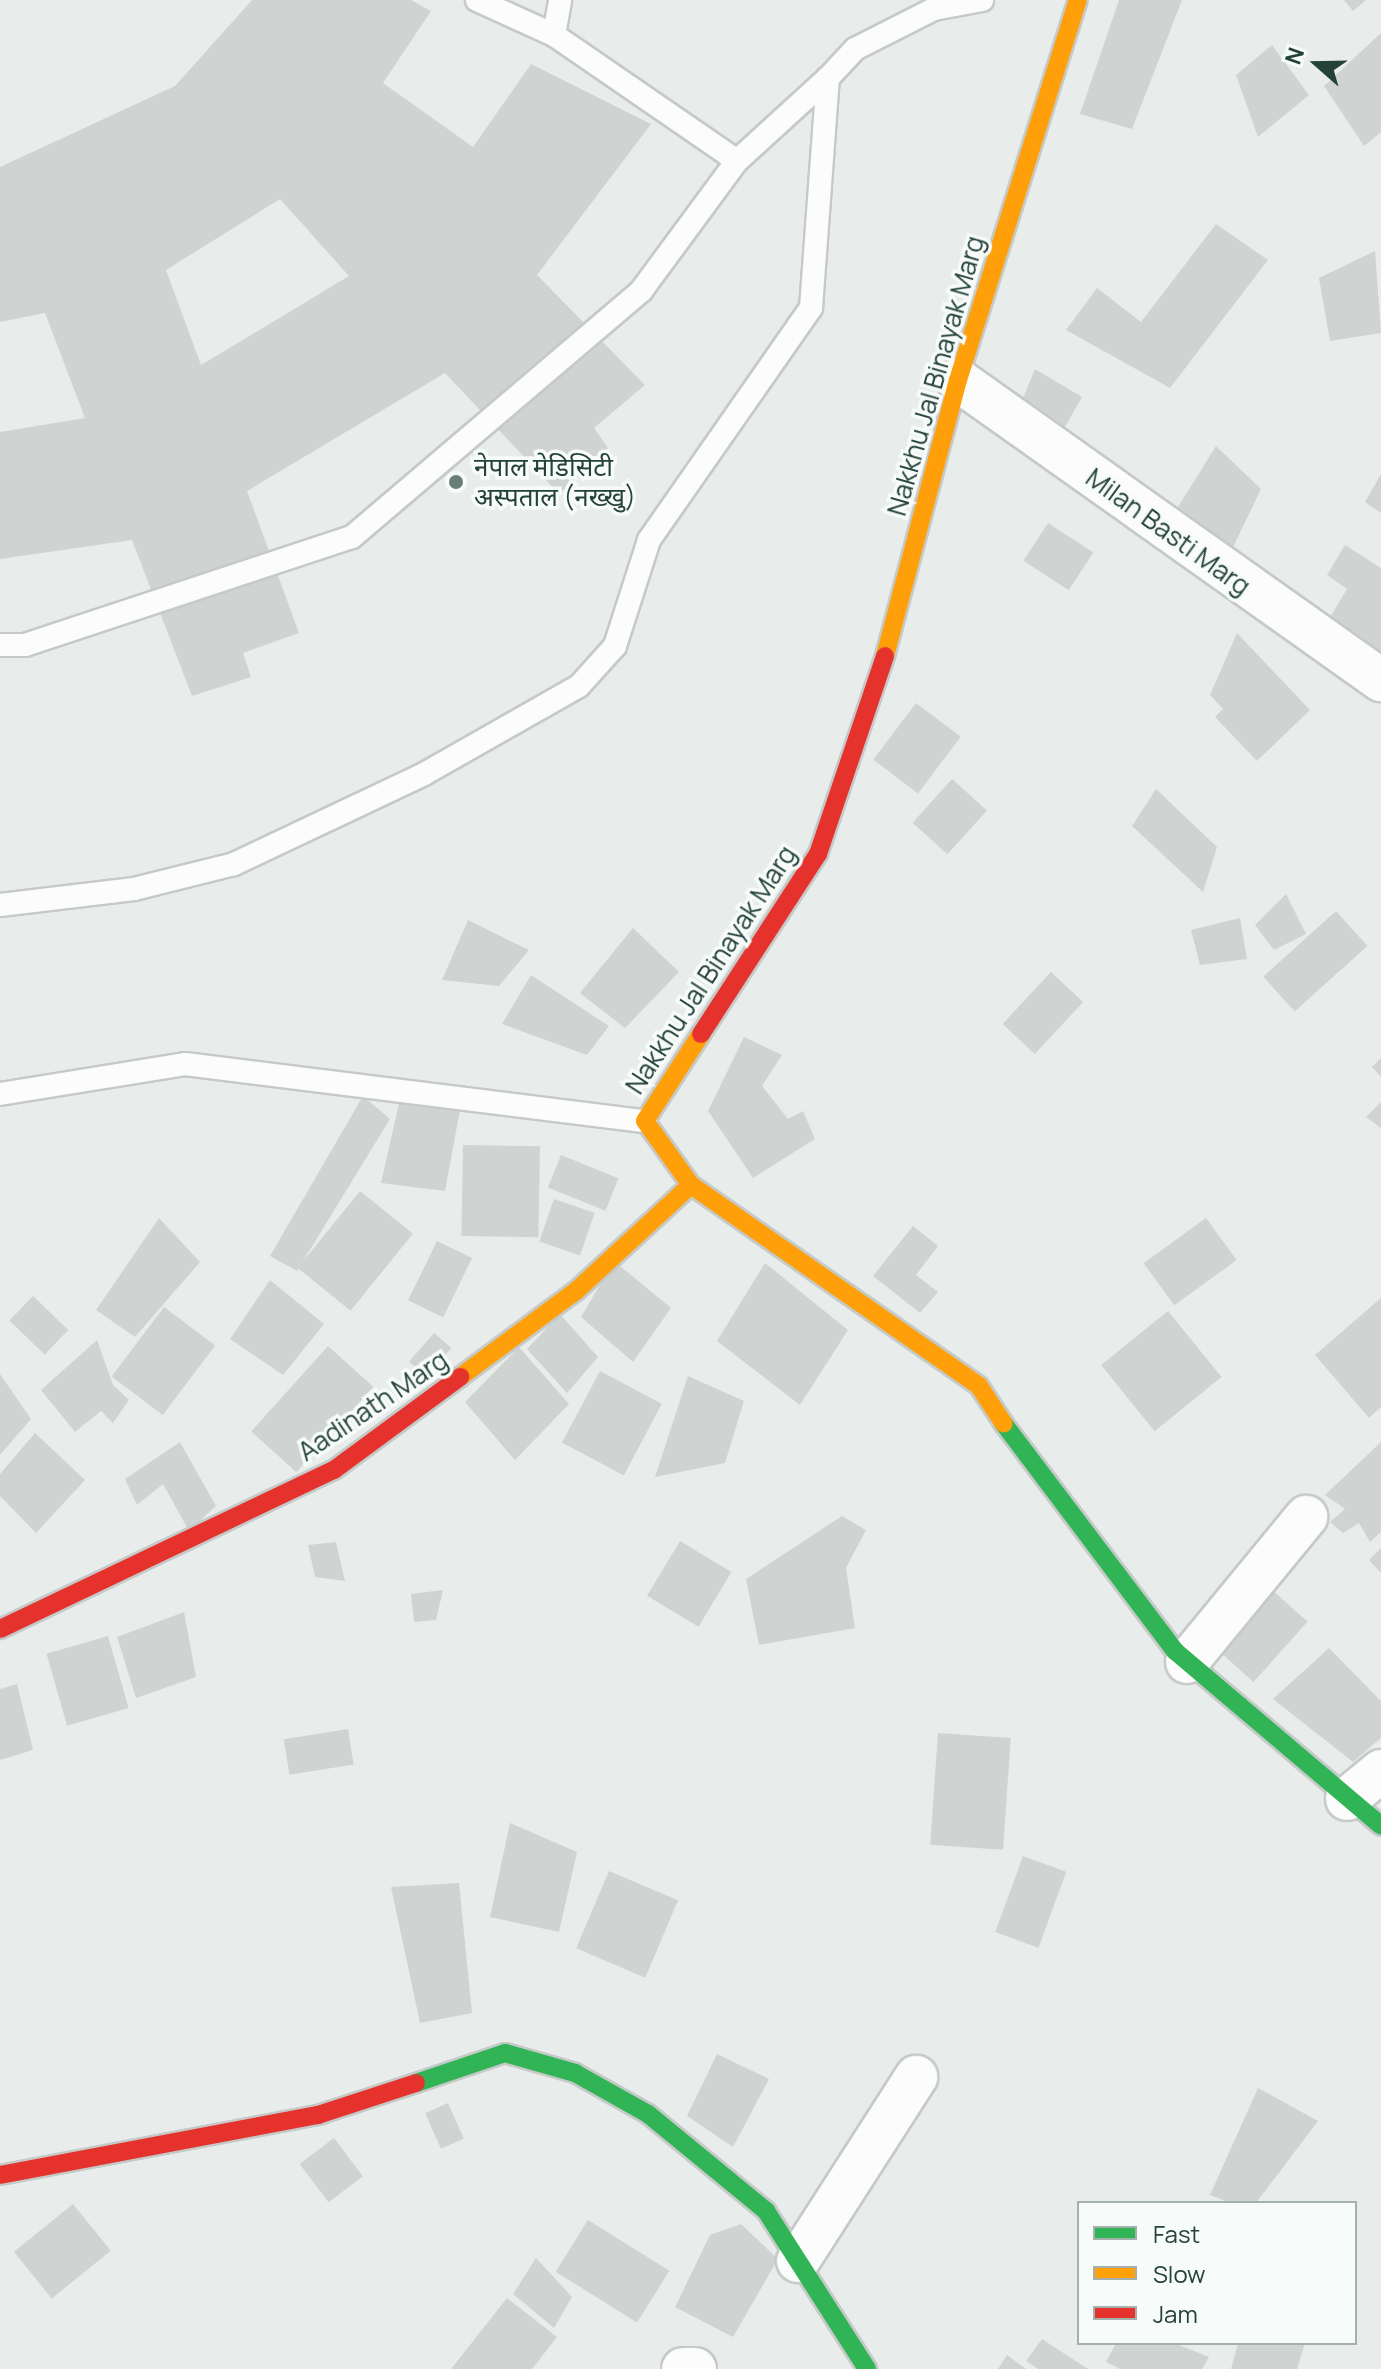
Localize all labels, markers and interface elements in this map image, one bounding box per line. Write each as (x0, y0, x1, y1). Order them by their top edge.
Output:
north arrow (1277, 24, 1357, 104)
text: N (1278, 43, 1311, 68)
street label: Nakkhu Jal Binayak Marg (881, 233, 991, 519)
place label: नेपाल मेडिसिटी अस्पताल (नख्खु) (474, 451, 636, 512)
street label: Milan Basti Marg (1080, 462, 1256, 602)
marker: नेपाल मेडिसिटी अस्पताल (नख्खु) (445, 471, 467, 493)
street label: Nakkhu Jal Binayak Marg (619, 840, 803, 1100)
street label: Aadinath Marg (292, 1344, 454, 1468)
legend (1077, 2201, 1357, 2345)
text: Fast (1153, 2217, 1200, 2250)
text: Slow (1153, 2257, 1206, 2290)
text: Jam (1153, 2297, 1198, 2330)

